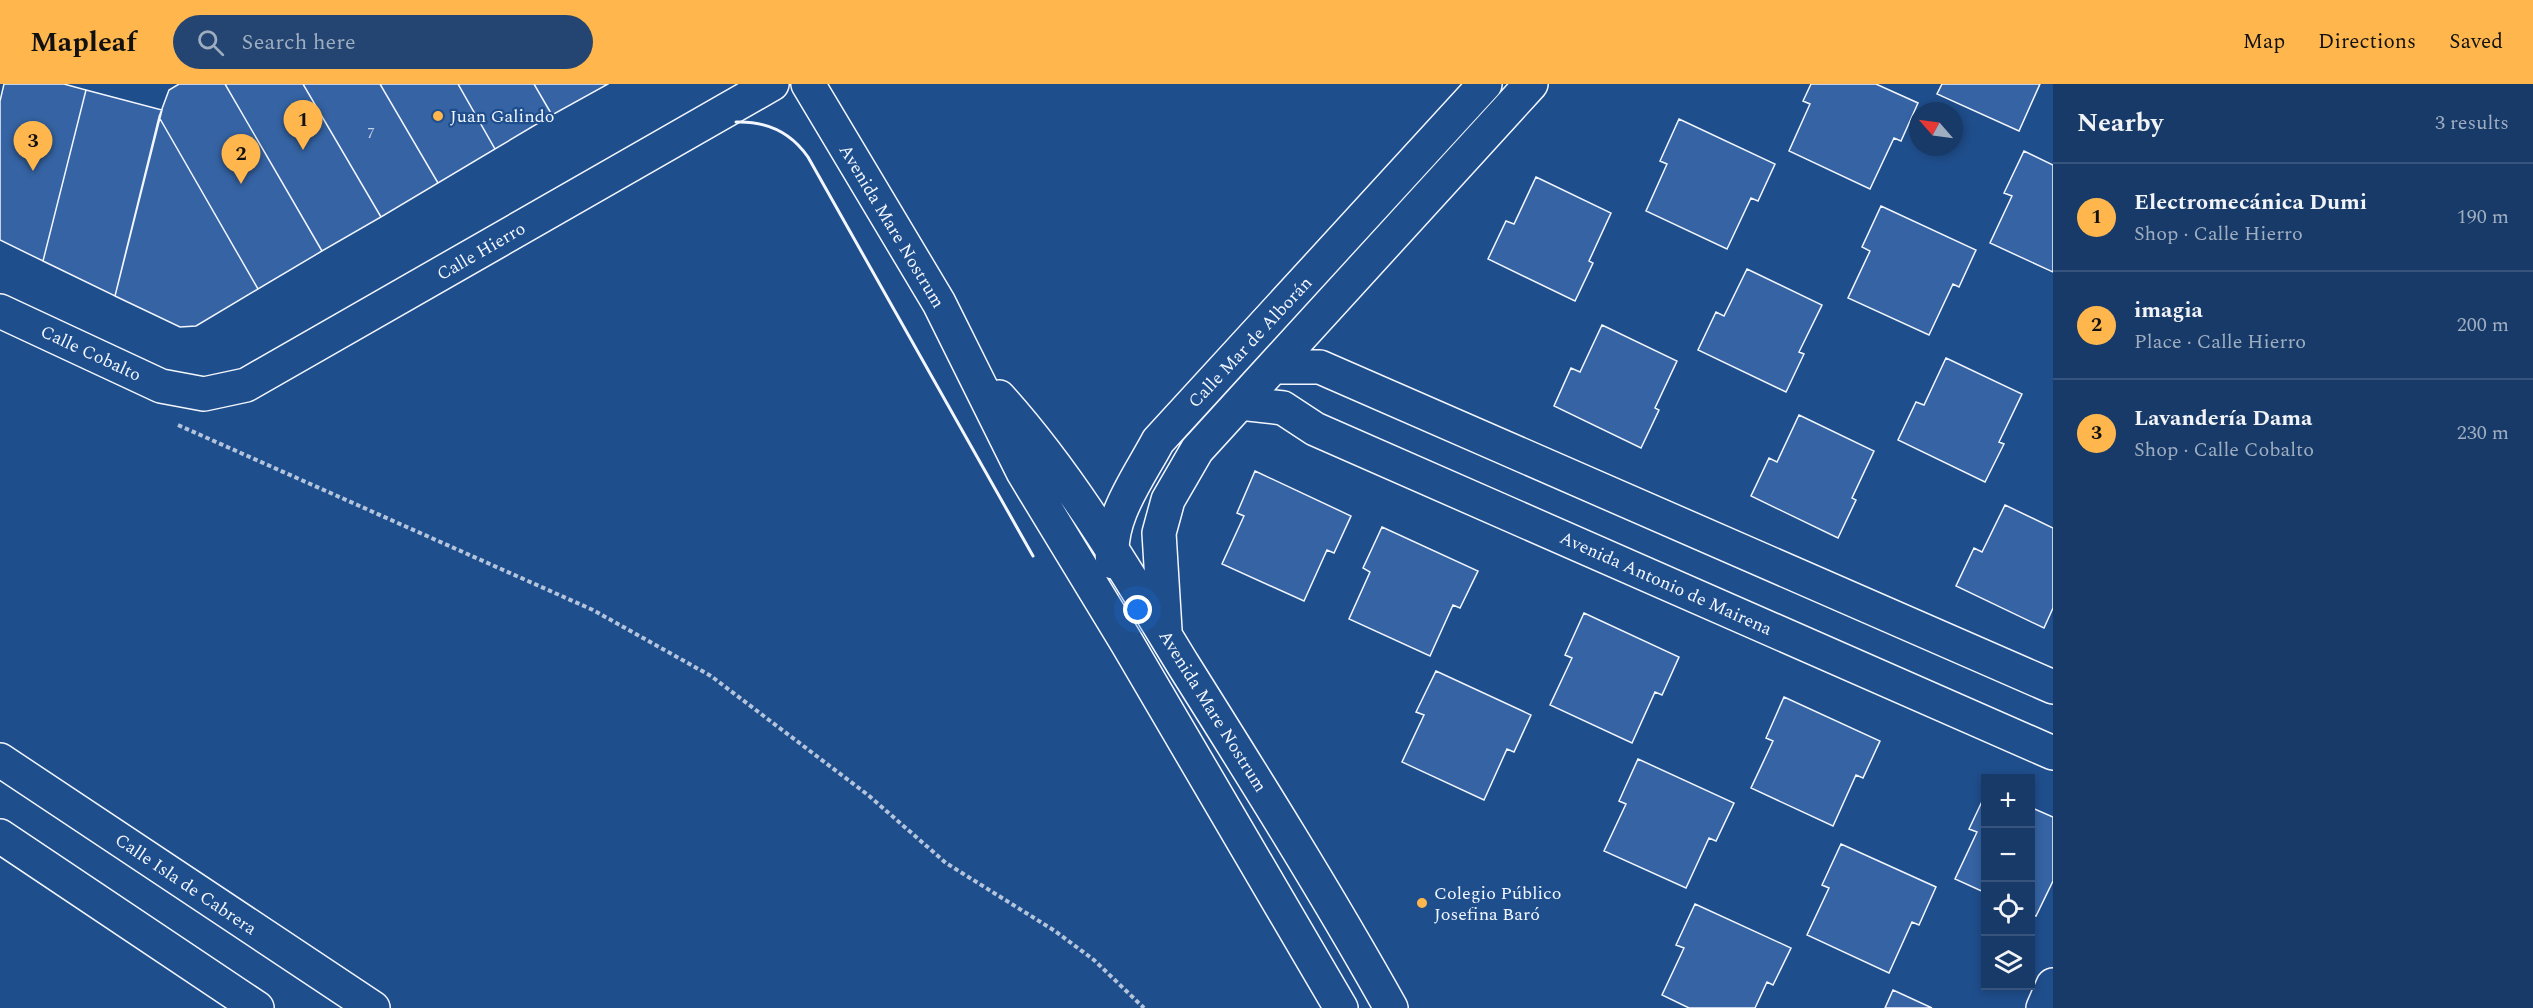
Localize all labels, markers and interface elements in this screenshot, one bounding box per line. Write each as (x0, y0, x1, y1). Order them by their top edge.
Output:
search box (173, 15, 593, 69)
text: Mapleaf (30, 21, 137, 64)
icon: search (194, 26, 227, 59)
text: Search here (242, 26, 356, 59)
text: Map (2243, 26, 2285, 58)
text: Directions (2318, 26, 2416, 58)
text: Saved (2449, 26, 2503, 58)
pin: 1 (284, 100, 322, 150)
north arrow (1909, 102, 1963, 156)
place label: Juan Galindo (450, 103, 554, 130)
text: Nearby (2077, 103, 2163, 143)
text: 3 results (2435, 108, 2509, 138)
marker: Juan Galindo (431, 109, 445, 123)
pin: 3 (14, 122, 52, 171)
house number: 7 (367, 122, 375, 145)
pin: 2 (222, 135, 260, 184)
street label: Avenida Mare Nostrum (832, 139, 951, 313)
text: Electromecánica Dumi (2134, 186, 2367, 219)
text: 1 (2091, 202, 2102, 232)
text: 190 m (2457, 202, 2509, 232)
street label: Calle Hierro (432, 215, 531, 288)
text: Shop · Calle Hierro (2134, 219, 2303, 249)
street label: Calle Mar de Alborán (1182, 270, 1319, 414)
text: imagia (2134, 294, 2203, 327)
text: 2 (2091, 310, 2102, 340)
text: 200 m (2457, 310, 2509, 340)
street label: Calle Cobalto (36, 318, 146, 389)
text: Place · Calle Hierro (2134, 327, 2306, 357)
text: Lavandería Dama (2134, 402, 2312, 435)
text: 3 (2091, 418, 2102, 448)
text: 230 m (2457, 418, 2509, 448)
text: Shop · Calle Cobalto (2134, 435, 2314, 465)
street label: Avenida Antonio de Mairena (1555, 524, 1776, 643)
your location (1123, 595, 1152, 624)
street label: Avenida Mare Nostrum (1152, 625, 1274, 798)
map controls (1981, 774, 2035, 990)
button: + (1981, 774, 2035, 828)
street label: Calle Isla de Cabrera (109, 827, 262, 942)
button: − (1981, 828, 2035, 882)
place label: Colegio Público Josefina Baró (1434, 880, 1561, 928)
button: locate (1981, 882, 2035, 936)
marker: Colegio Público Josefina Baró (1415, 896, 1429, 910)
button: layers (1981, 936, 2035, 990)

